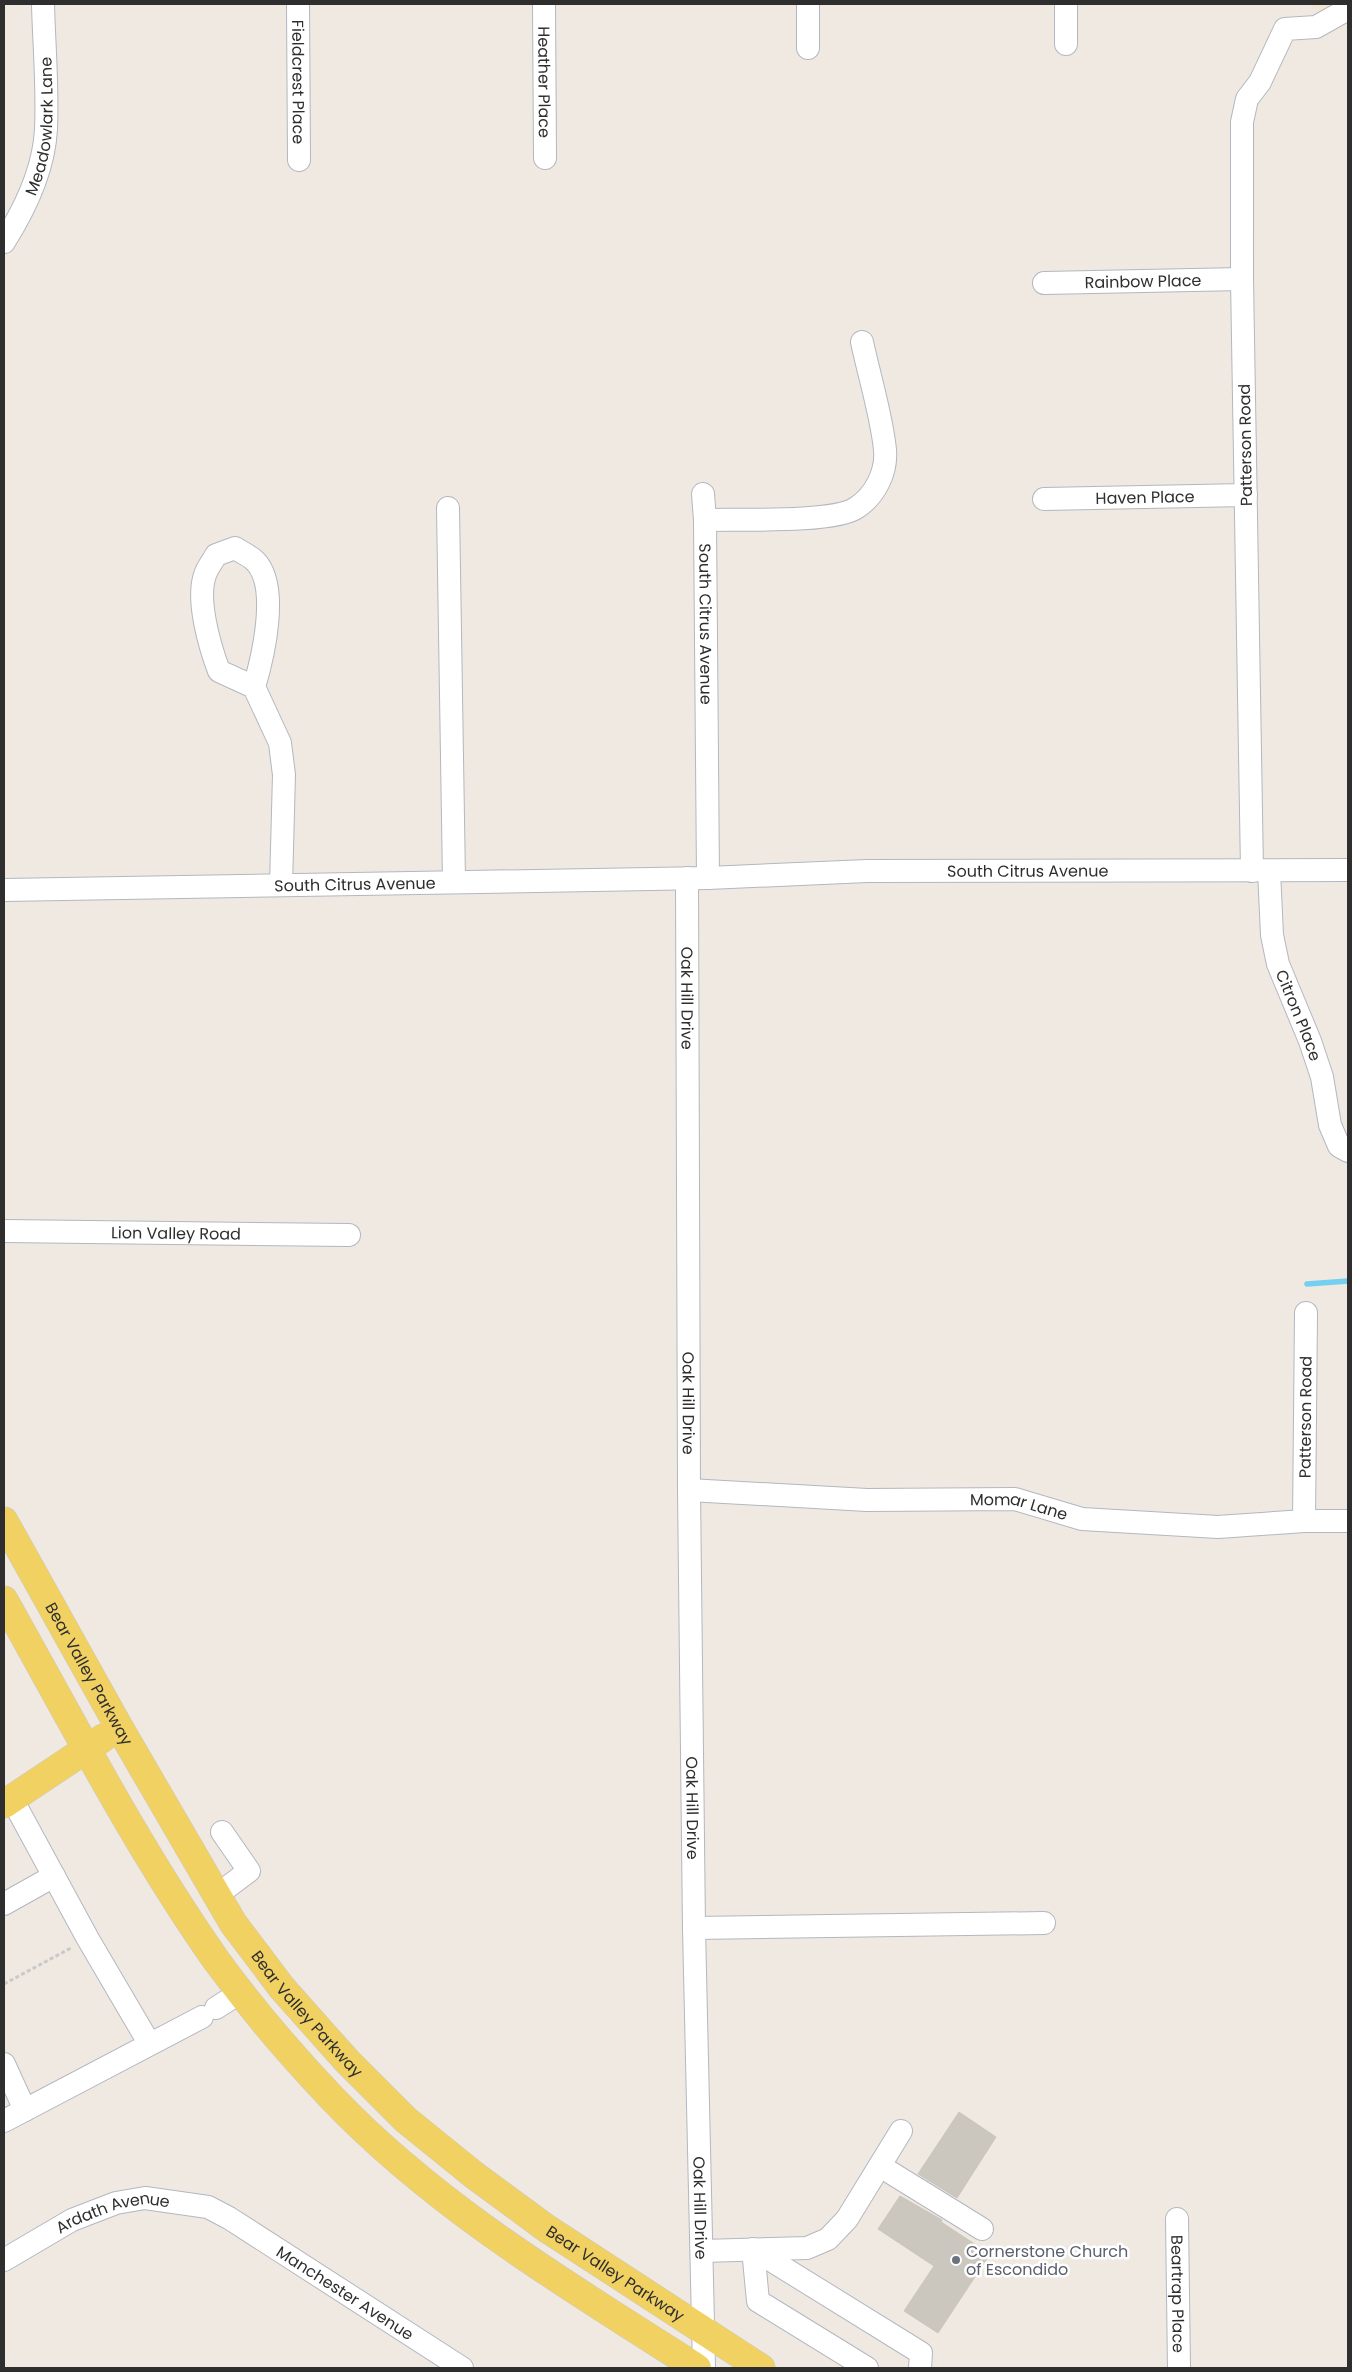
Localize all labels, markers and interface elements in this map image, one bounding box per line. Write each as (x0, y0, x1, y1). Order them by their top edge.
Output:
street label: Fieldcrest Place (286, 20, 310, 144)
street label: Heather Place (532, 26, 556, 138)
street label: Meadowlark Lane (20, 56, 59, 199)
street label: Rainbow Place (1084, 269, 1202, 294)
street label: Patterson Road (1233, 384, 1258, 506)
street label: Haven Place (1095, 485, 1195, 510)
street label: South Citrus Avenue (693, 543, 718, 705)
street label: South Citrus Avenue (947, 859, 1109, 883)
street label: South Citrus Avenue (274, 872, 436, 897)
street label: Oak Hill Drive (675, 946, 699, 1050)
street label: Citron Place (1270, 966, 1327, 1064)
street label: Lion Valley Road (111, 1221, 241, 1246)
street label: Oak Hill Drive (677, 1351, 700, 1455)
street label: Patterson Road (1293, 1356, 1318, 1478)
street label: Momar Lane (970, 1487, 1070, 1526)
street label: Bear Valley Parkway (40, 1598, 138, 1750)
street label: Oak Hill Drive (680, 1756, 704, 1860)
street label: Bear Valley Parkway (246, 1946, 368, 2083)
street label: Oak Hill Drive (687, 2156, 713, 2260)
street label: Ardath Avenue (51, 2186, 171, 2239)
street label: Bear Valley Parkway (542, 2220, 689, 2327)
street label: Beartrap Place (1165, 2235, 1190, 2353)
street label: Manchester Avenue (272, 2240, 418, 2346)
place label: Cornerstone Church of Escondido (966, 2240, 1128, 2281)
marker: Cornerstone Church of Escondido (950, 2254, 962, 2266)

